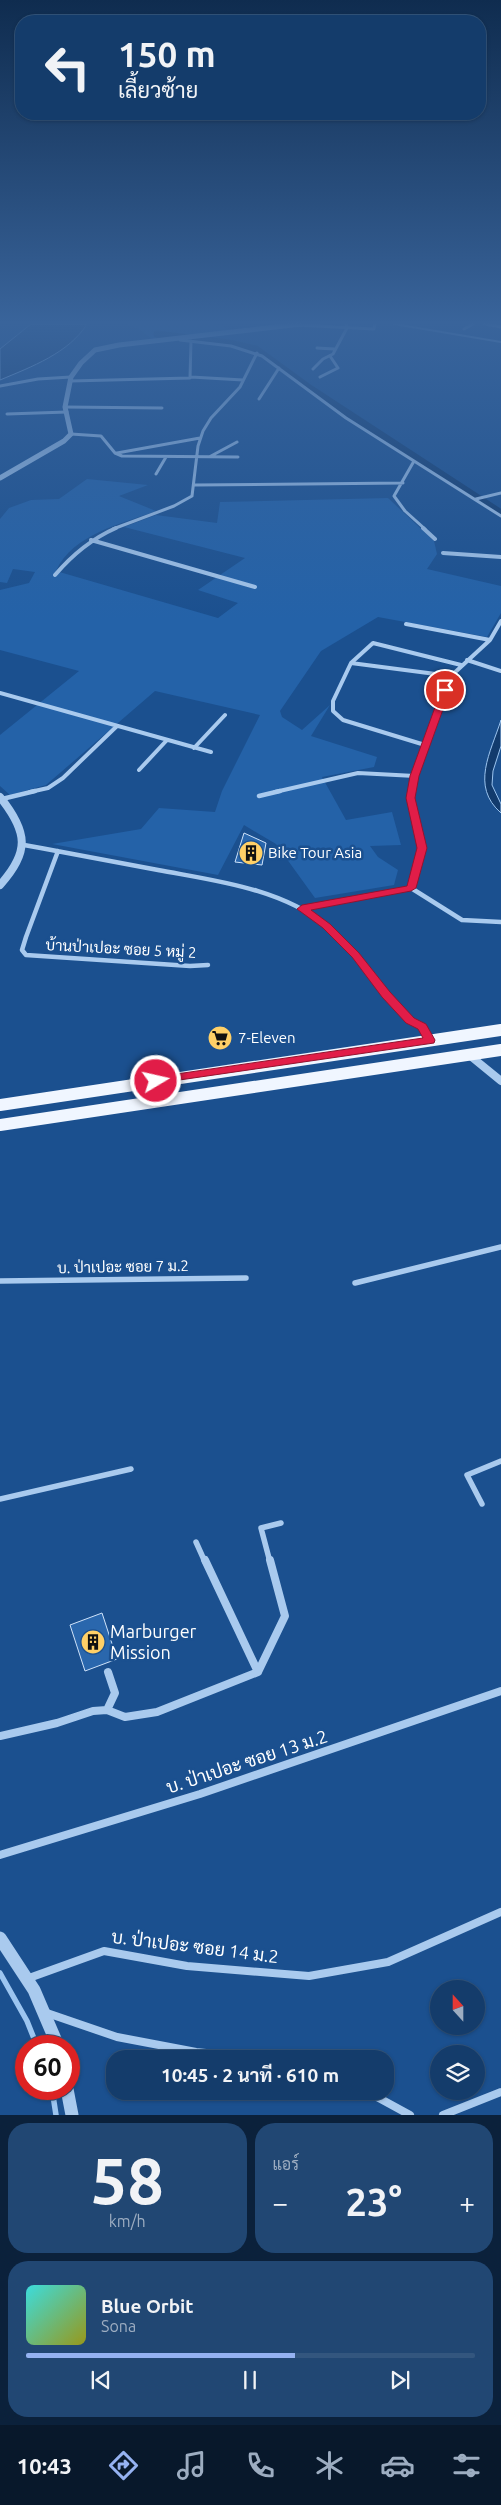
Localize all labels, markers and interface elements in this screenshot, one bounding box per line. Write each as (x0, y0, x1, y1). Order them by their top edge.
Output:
text: 150 m (118, 34, 216, 74)
icon: left (35, 35, 100, 100)
text: เลี้ยวซ้าย (118, 77, 198, 102)
pin (424, 669, 466, 711)
icon: arrive (431, 676, 459, 704)
building icon: Bike Tour Asia (238, 840, 264, 866)
place label: Bike Tour Asia (268, 844, 362, 861)
street label: บ้านป่าเปอะ ซอย 5 หมู่ 2 (45, 935, 197, 963)
supermarket icon: 7-Eleven (207, 1025, 233, 1051)
place label: 7-Eleven (238, 1029, 296, 1046)
position arrow (129, 1054, 181, 1106)
street label: บ. ป่าเปอะ ซอย 7 ม.2 (57, 1256, 189, 1276)
place label: Marburger Mission (110, 1621, 197, 1662)
building icon: Marburger Mission (80, 1629, 106, 1655)
street label: บ. ป่าเปอะ ซอย 13 ม.2 (163, 1726, 330, 1797)
street label: บ. ป่าเปอะ ซอย 14 ม.2 (110, 1926, 280, 1966)
north arrow (430, 1980, 485, 2035)
map controls (430, 1980, 485, 2100)
speed limit sign: 60 (15, 2035, 80, 2100)
button: layers (430, 2045, 485, 2100)
text: 10:45 · 2 นาที · 610 m (161, 2064, 339, 2086)
text: 58 (91, 2143, 164, 2216)
text: แอร์ (273, 2155, 299, 2173)
text: 23° (346, 2181, 402, 2223)
text: − (273, 2187, 288, 2218)
text: + (459, 2187, 475, 2218)
text: km/h (109, 2212, 146, 2230)
text: Blue Orbit (101, 2295, 194, 2317)
text: Sona (101, 2317, 136, 2335)
icon: previous (87, 2366, 115, 2394)
icon: pause (236, 2366, 264, 2394)
icon: next (386, 2366, 414, 2394)
icon: directions (106, 2448, 141, 2483)
icon: music (174, 2448, 209, 2483)
icon: phone (243, 2448, 278, 2483)
icon: climate (312, 2448, 347, 2483)
icon: car (380, 2448, 415, 2483)
icon: filters (449, 2448, 484, 2483)
text: 10:43 (17, 2453, 72, 2478)

